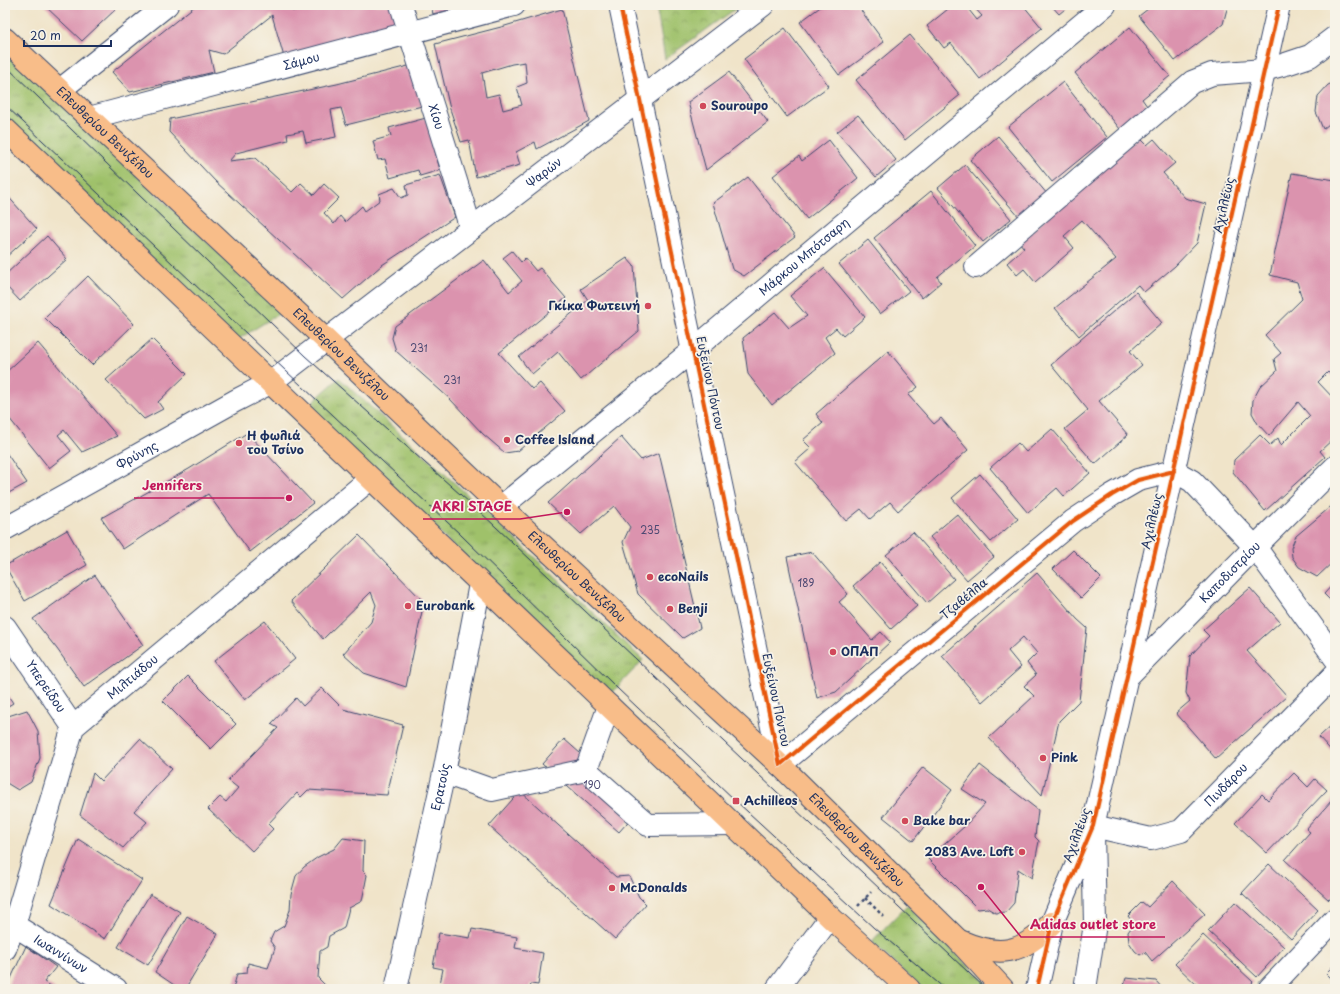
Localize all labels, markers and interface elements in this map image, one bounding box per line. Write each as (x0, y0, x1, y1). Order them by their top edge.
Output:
scale bar (24, 22, 111, 48)
text: 20 m (30, 26, 61, 44)
street label: Σάμου (281, 47, 322, 74)
street label: Ελευθερίου Βενιζέλου (53, 82, 158, 182)
place label: Souroupo (711, 96, 768, 114)
street label: Χίου (424, 101, 449, 132)
marker: Souroupo (698, 101, 708, 111)
street label: Ψαρών (522, 152, 565, 192)
street label: Αχιλλέως (1208, 175, 1238, 235)
street label: Μάρκου Μπότσαρη (754, 213, 853, 299)
place label: Γκίκα Φωτεινή (549, 296, 640, 314)
marker: Γκίκα Φωτεινή (643, 301, 653, 311)
street label: Ελευθερίου Βενιζέλου (289, 303, 394, 404)
street label: Ευξείνου Πόντου (692, 334, 730, 431)
house number: 231 (410, 340, 428, 355)
house number: 231 (443, 372, 461, 387)
place label: Η φωλιά του Τσίνο (247, 426, 304, 458)
place label: Coffee Island (515, 430, 595, 448)
marker: Coffee Island (502, 435, 512, 445)
street label: Φρύνης (112, 436, 161, 474)
marker: Η φωλιά του Τσίνο (234, 438, 244, 448)
callout: Jennifers (134, 473, 210, 498)
text: Jennifers (142, 475, 202, 494)
street label: Αχιλλέως (1136, 491, 1166, 551)
callout: AKRI STAGE (423, 494, 520, 519)
text: AKRI STAGE (432, 496, 512, 515)
house number: 235 (640, 522, 660, 537)
street label: Ελευθερίου Βενιζέλου (524, 526, 630, 626)
street label: Καποδιστρίου (1195, 537, 1264, 606)
place label: ecoNails (658, 567, 709, 585)
marker: ecoNails (645, 572, 655, 582)
street label: Τζαβέλλα (936, 573, 991, 623)
house number: 189 (798, 575, 814, 590)
place label: Eurobank (416, 596, 475, 614)
place label: Benji (678, 599, 708, 617)
marker: Eurobank (403, 601, 413, 611)
marker: Benji (665, 604, 675, 614)
place label: ΟΠΑΠ (841, 642, 879, 660)
marker: ΟΠΑΠ (828, 647, 838, 657)
street label: Μιλτιάδου (103, 650, 162, 703)
street label: Ευξείνου Πόντου (758, 651, 796, 748)
street label: Υπερείδου (22, 656, 71, 716)
place label: Pink (1051, 748, 1078, 766)
marker: Pink (1038, 753, 1048, 763)
street label: Πινδάρου (1200, 758, 1251, 810)
street label: Ερατούς (426, 762, 454, 812)
house number: 190 (583, 777, 601, 792)
street label: Ελευθερίου Βενιζέλου (805, 788, 909, 891)
place label: Achilleos (744, 791, 798, 809)
marker: Achilleos (731, 796, 741, 806)
street label: Αχιλλέως (1058, 805, 1094, 865)
place label: Bake bar (913, 811, 971, 829)
marker: Bake bar (900, 816, 910, 826)
place label: 2083 Ave. Loft (925, 842, 1014, 860)
marker: 2083 Ave. Loft (1017, 847, 1027, 857)
place label: McDonalds (620, 878, 688, 896)
marker: McDonalds (607, 883, 617, 893)
callout: Adidas outlet store (1021, 912, 1165, 937)
text: Adidas outlet store (1030, 914, 1156, 933)
street label: Ιωαννίνων (31, 930, 92, 977)

